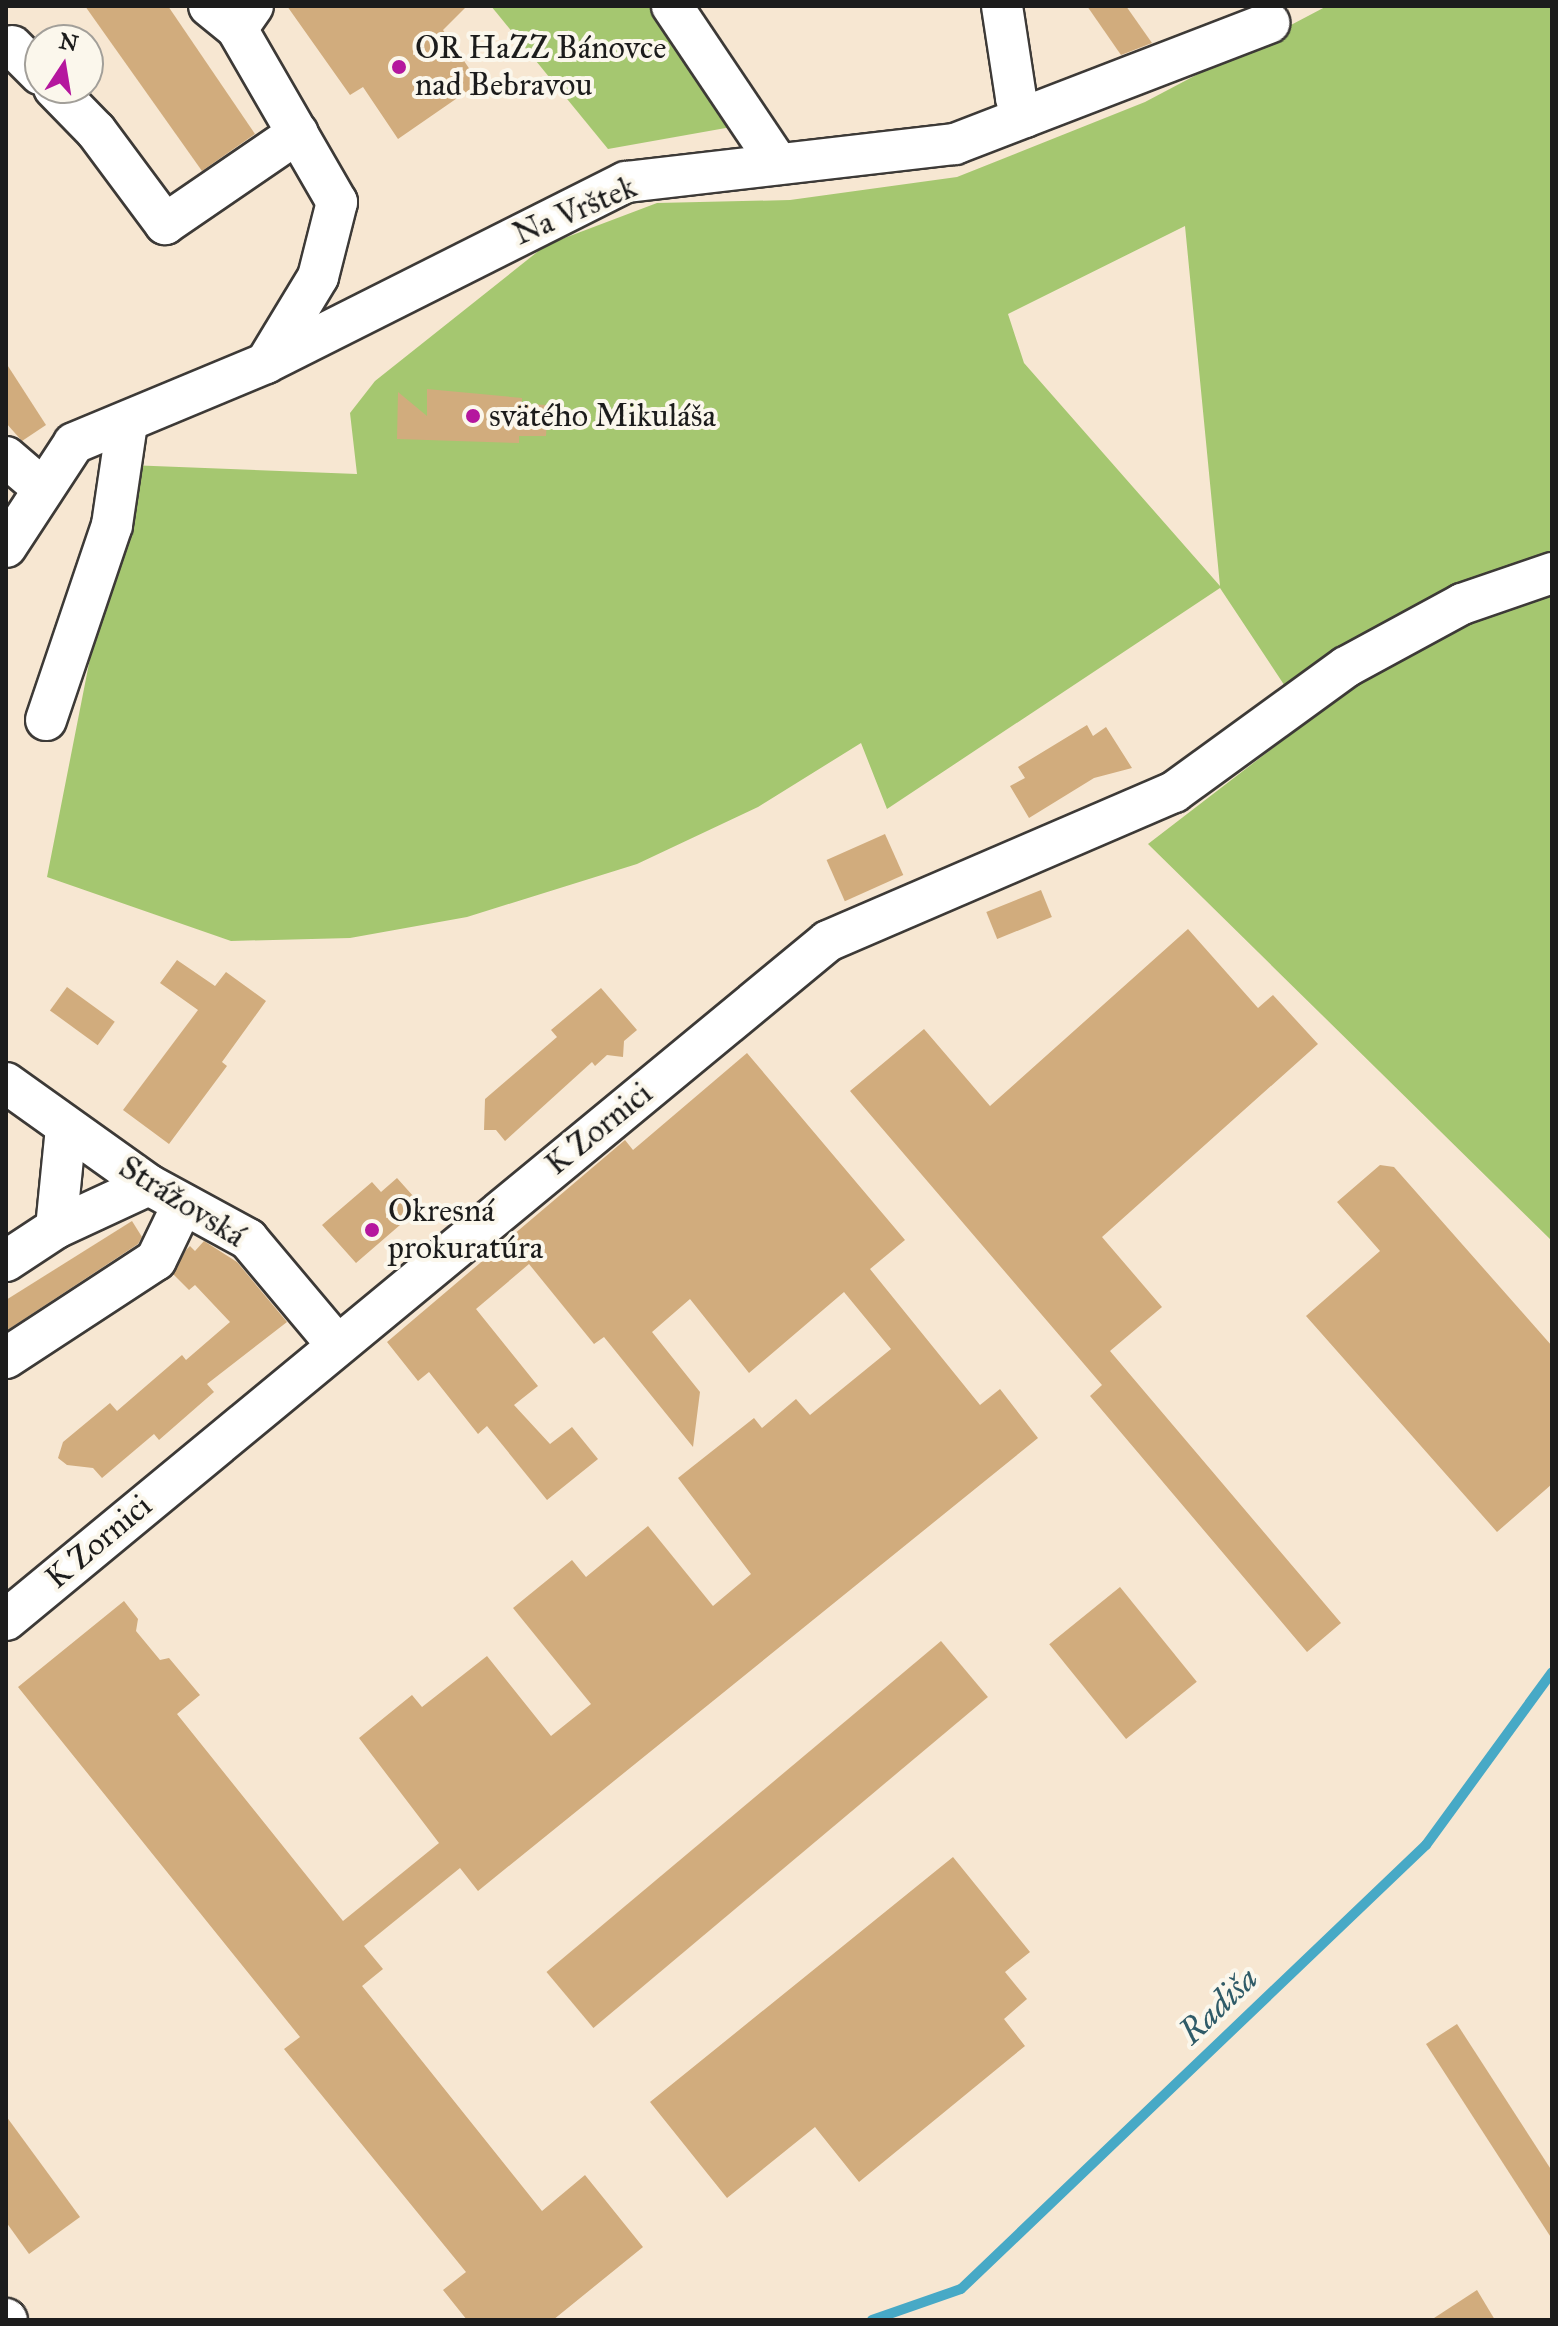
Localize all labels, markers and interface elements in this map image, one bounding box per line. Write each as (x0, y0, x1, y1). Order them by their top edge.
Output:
north arrow (24, 24, 104, 104)
text: N (57, 27, 81, 57)
place label: OR HaZZ Bánovce nad Bebravou (415, 30, 667, 105)
marker: OR HaZZ Bánovce nad Bebravou (390, 58, 408, 76)
street label: Na Vrštek (508, 168, 642, 254)
place label: svätého Mikuláša (489, 397, 716, 435)
marker: svätého Mikuláša (464, 407, 482, 425)
street label: K Zornici (538, 1074, 660, 1184)
street label: Strážovská (112, 1148, 252, 1256)
place label: Okresná prokuratúra (388, 1193, 543, 1268)
marker: Okresná prokuratúra (363, 1221, 381, 1239)
street label: K Zornici (38, 1487, 160, 1597)
water label: Radiša (1170, 1958, 1266, 2052)

